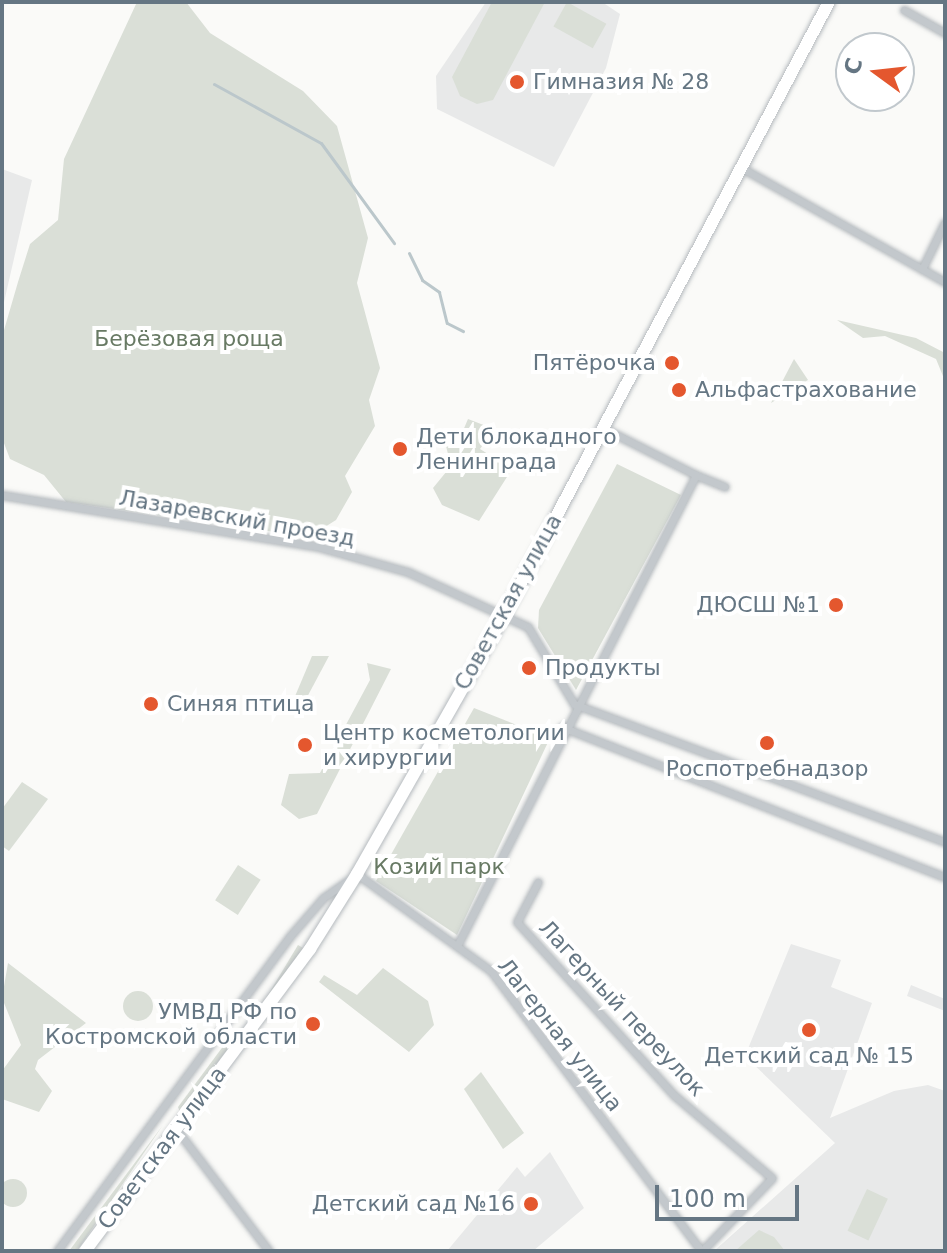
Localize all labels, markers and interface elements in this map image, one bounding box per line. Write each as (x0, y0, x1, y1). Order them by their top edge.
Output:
north arrow (835, 32, 915, 112)
text: С (839, 55, 867, 77)
place label: Гимназия № 28 (533, 69, 709, 95)
marker: Гимназия № 28 (508, 73, 526, 91)
park label: Берёзовая роща (94, 326, 284, 352)
place label: Пятёрочка (533, 350, 656, 376)
marker: Пятёрочка (663, 354, 681, 372)
place label: Альфастрахование (695, 377, 917, 403)
marker: Альфастрахование (670, 381, 688, 399)
place label: Дети блокадного Ленинграда (416, 423, 617, 474)
marker: Дети блокадного Ленинграда (391, 440, 409, 458)
street label: Лазаревский проезд (117, 484, 357, 552)
street label: Советская улица (449, 509, 567, 695)
place label: ДЮСШ №1 (696, 592, 820, 618)
marker: ДЮСШ №1 (827, 596, 845, 614)
place label: Продукты (545, 655, 661, 681)
marker: Продукты (520, 659, 538, 677)
place label: Синяя птица (167, 691, 314, 717)
marker: Синяя птица (142, 695, 160, 713)
place label: Центр косметологии и хирургии (323, 719, 565, 770)
marker: Центр косметологии и хирургии (294, 734, 316, 756)
marker: Роспотребнадзор (758, 734, 776, 752)
place label: Роспотребнадзор (666, 756, 868, 782)
park label: Козий парк (373, 854, 505, 880)
street label: Лагерный переулок (533, 914, 711, 1102)
street label: Лагерная улица (492, 953, 628, 1117)
place label: УМВД РФ по Костромской области (45, 998, 297, 1050)
marker: УМВД РФ по Костромской области (304, 1015, 322, 1033)
marker: Детский сад № 15 (800, 1021, 818, 1039)
place label: Детский сад № 15 (704, 1043, 914, 1069)
street label: Советская улица (92, 1061, 232, 1235)
scale bar (659, 1169, 803, 1219)
text: 100 m (669, 1185, 746, 1213)
place label: Детский сад №16 (312, 1191, 515, 1217)
marker: Детский сад №16 (522, 1195, 540, 1213)

